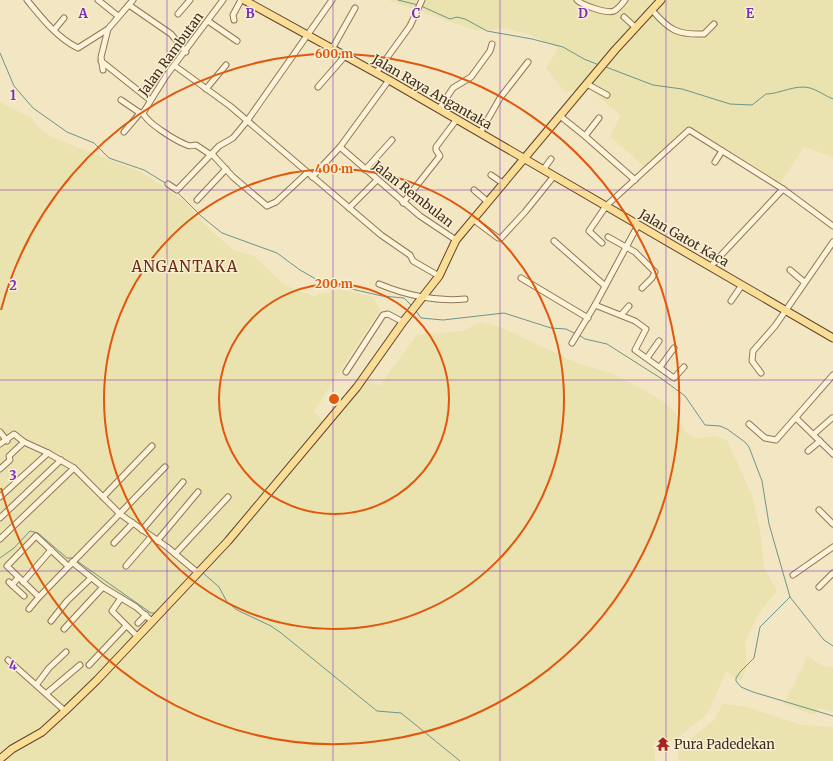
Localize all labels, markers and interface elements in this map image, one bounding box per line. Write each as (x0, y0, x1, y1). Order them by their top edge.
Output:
text: A (77, 5, 88, 22)
text: B (245, 5, 255, 22)
text: C (412, 5, 421, 22)
text: D (578, 5, 588, 22)
text: E (746, 5, 755, 22)
street label: Jalan Rambutan (134, 8, 207, 100)
text: 600 m (315, 46, 353, 61)
street label: Jalan Raya Angantaka (368, 50, 495, 133)
text: 1 (10, 87, 16, 104)
street label: Jalan Rembulan (368, 156, 457, 231)
text: 400 m (315, 161, 353, 176)
street label: Jalan Gatot Kaca (635, 205, 732, 271)
district label: ANGANTAKA (131, 257, 238, 276)
text: 200 m (315, 276, 353, 291)
text: 2 (9, 277, 17, 294)
centre of rings (327, 392, 341, 406)
text: 3 (9, 467, 17, 484)
text: 4 (9, 657, 18, 674)
temple icon: Pura Padedekan (655, 736, 671, 752)
place label: Pura Padedekan (674, 736, 775, 753)

